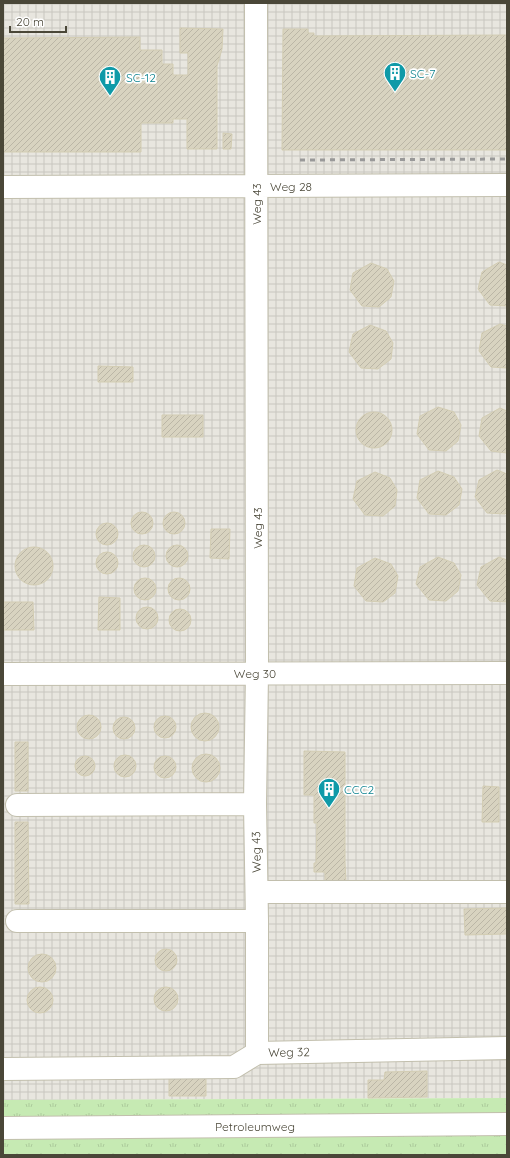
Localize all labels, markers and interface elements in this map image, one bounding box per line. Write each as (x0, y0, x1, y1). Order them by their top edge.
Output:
scale bar (10, 8, 66, 34)
text: 20 m (16, 14, 44, 29)
building icon: SC-7 (382, 60, 408, 93)
building icon: SC-12 (97, 64, 123, 97)
place label: SC-7 (410, 66, 435, 81)
place label: SC-12 (126, 70, 156, 85)
street label: Weg 28 (270, 179, 312, 194)
street label: Weg 43 (249, 183, 264, 225)
street label: Weg 43 (250, 507, 265, 549)
street label: Weg 30 (234, 666, 276, 681)
building icon: CCC2 (316, 776, 342, 809)
place label: CCC2 (344, 782, 375, 797)
street label: Weg 43 (248, 831, 264, 873)
street label: Weg 32 (268, 1044, 310, 1060)
street label: Petroleumweg (215, 1119, 295, 1134)

